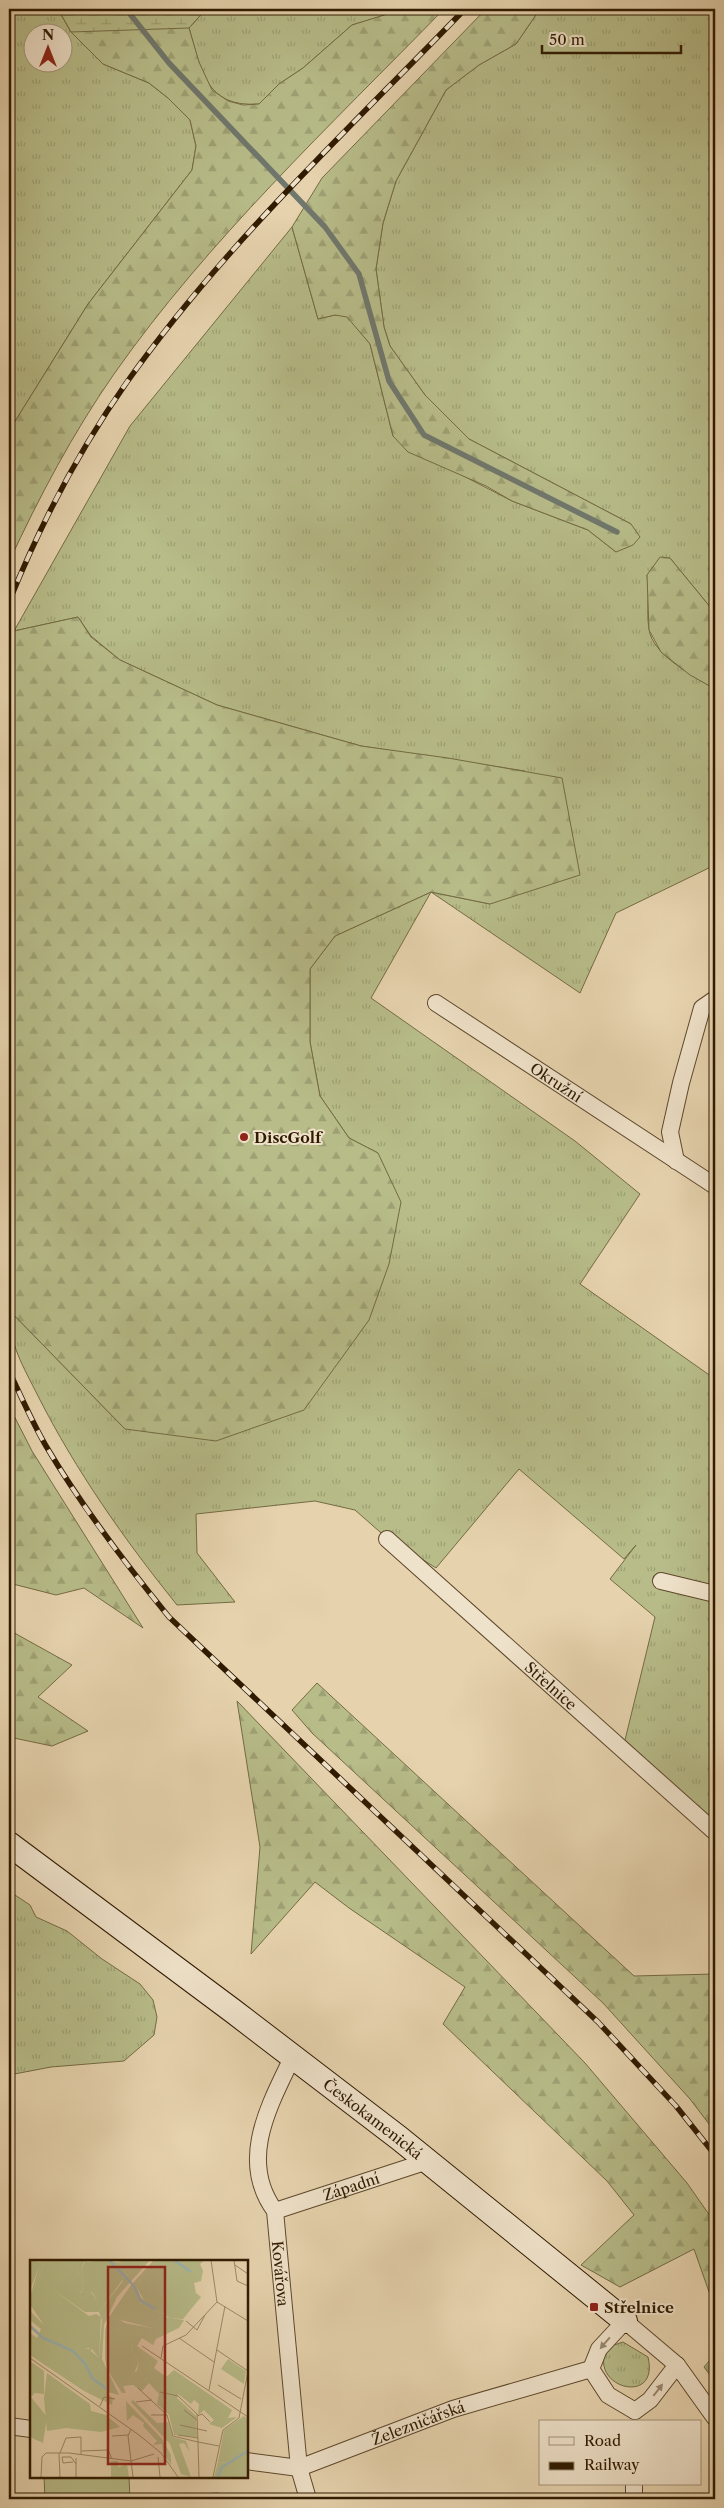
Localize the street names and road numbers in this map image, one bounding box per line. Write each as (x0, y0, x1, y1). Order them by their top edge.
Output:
street label: Okružní (527, 1058, 586, 1106)
street label: Střelnice (521, 1657, 581, 1714)
street label: Českokamenická (320, 2074, 427, 2163)
street label: Západní (320, 2168, 382, 2204)
street label: Kovářova (268, 2240, 293, 2307)
street label: Železničářská (369, 2397, 467, 2449)

